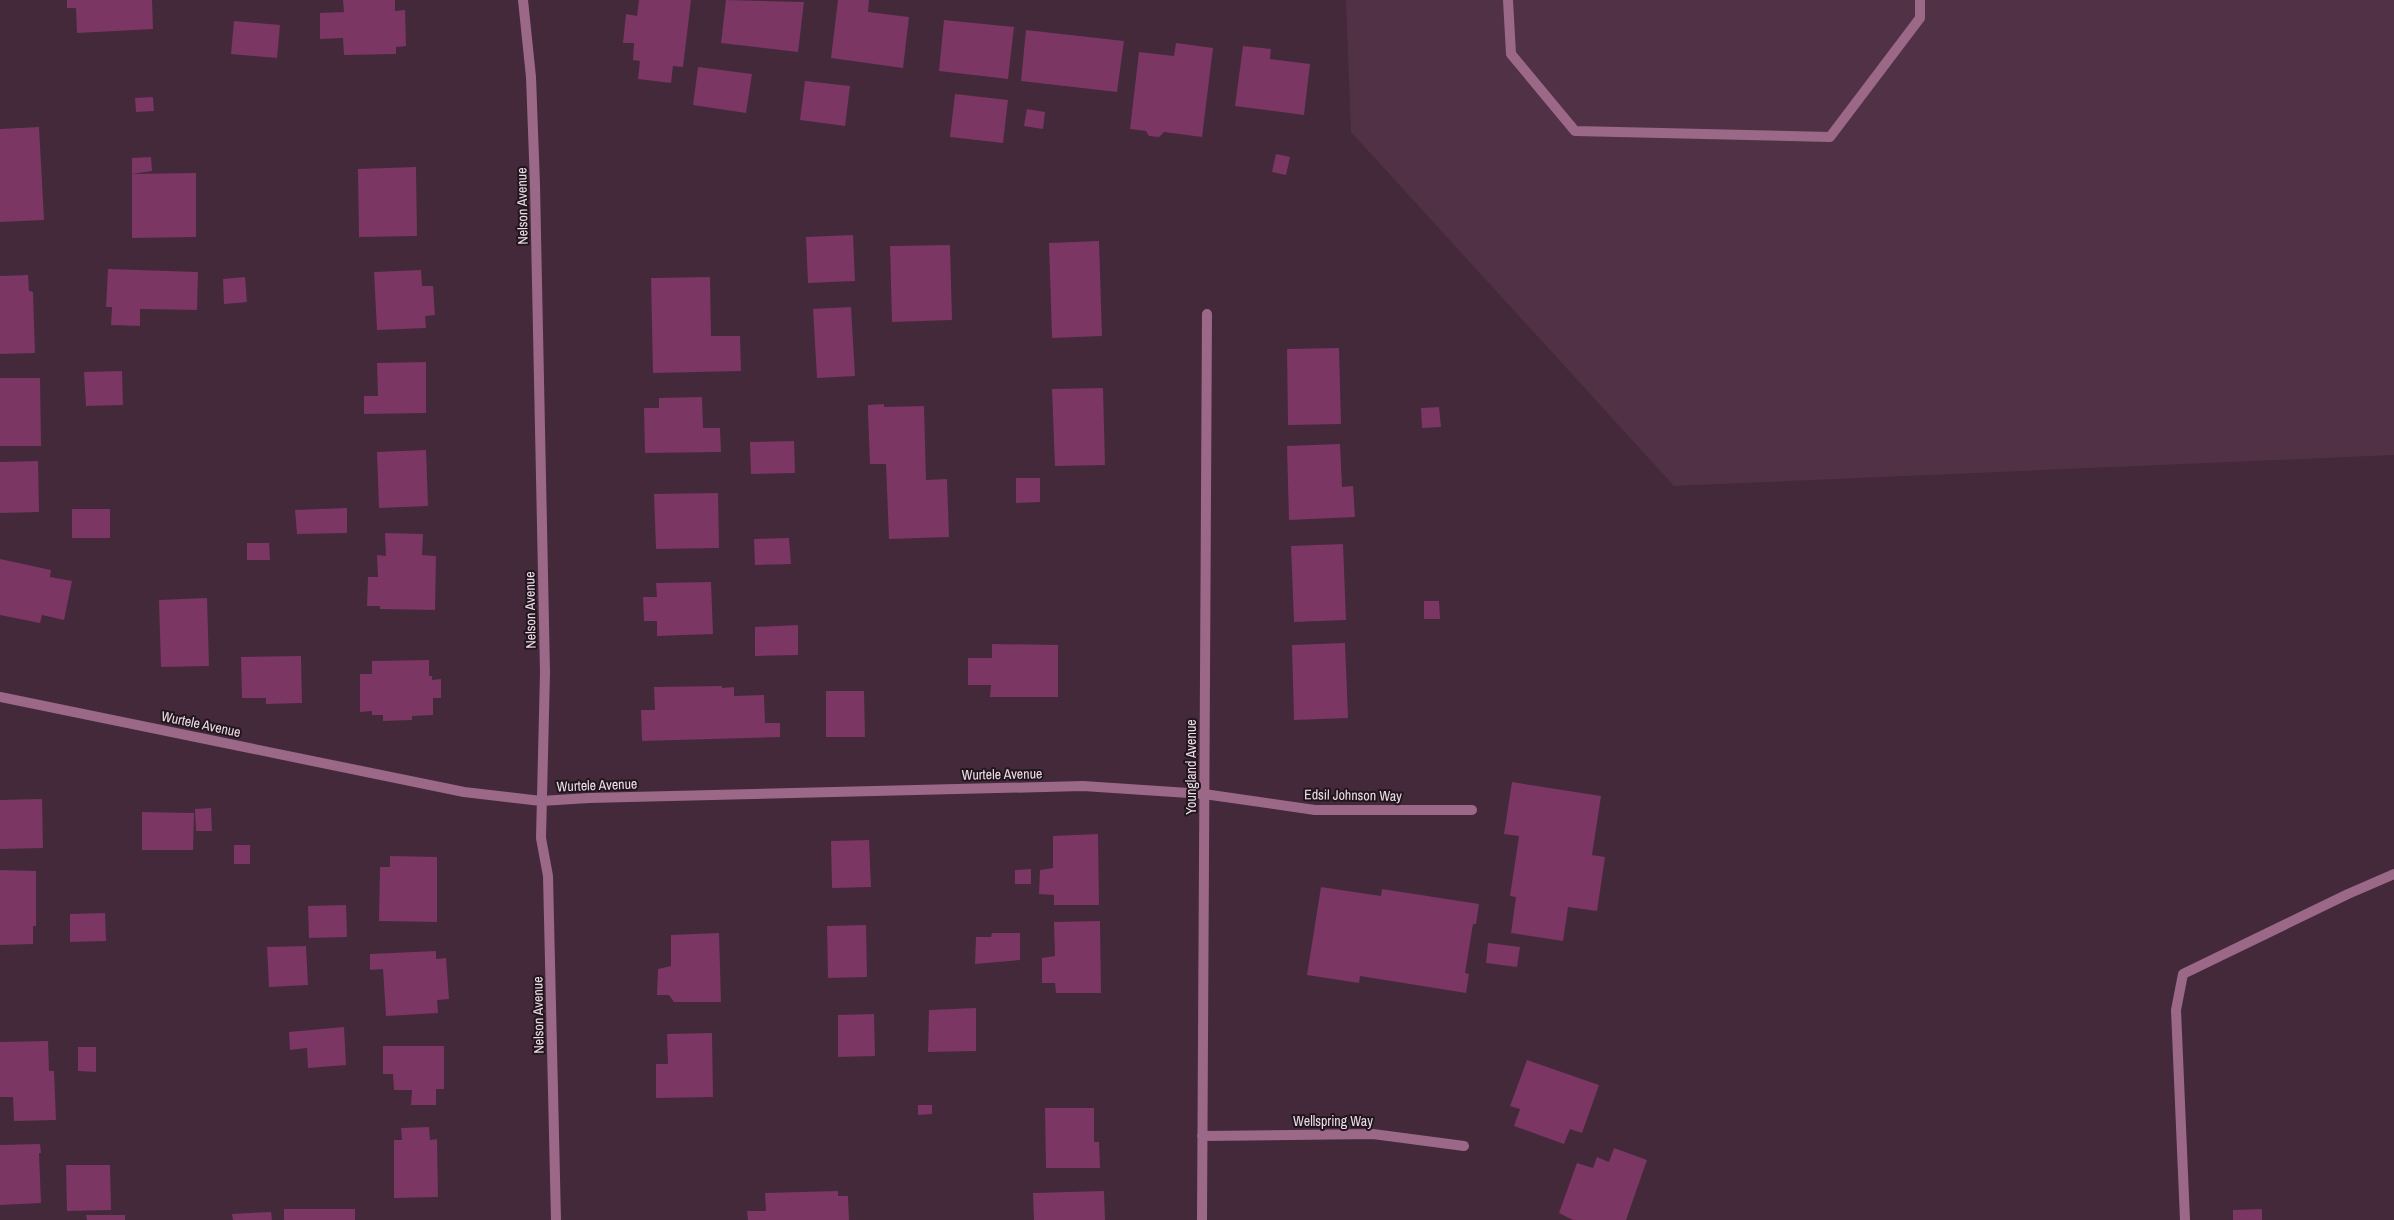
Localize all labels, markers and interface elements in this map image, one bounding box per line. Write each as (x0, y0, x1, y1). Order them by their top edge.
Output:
street label: Nelson Avenue (512, 167, 532, 245)
street label: Nelson Avenue (520, 571, 540, 649)
street label: Wurtele Avenue (160, 707, 242, 741)
street label: Youngland Avenue (1182, 719, 1200, 815)
street label: Wurtele Avenue (962, 764, 1042, 784)
street label: Wurtele Avenue (556, 775, 638, 795)
street label: Edsil Johnson Way (1304, 785, 1402, 805)
street label: Nelson Avenue (528, 976, 548, 1054)
street label: Wellspring Way (1293, 1112, 1373, 1130)

